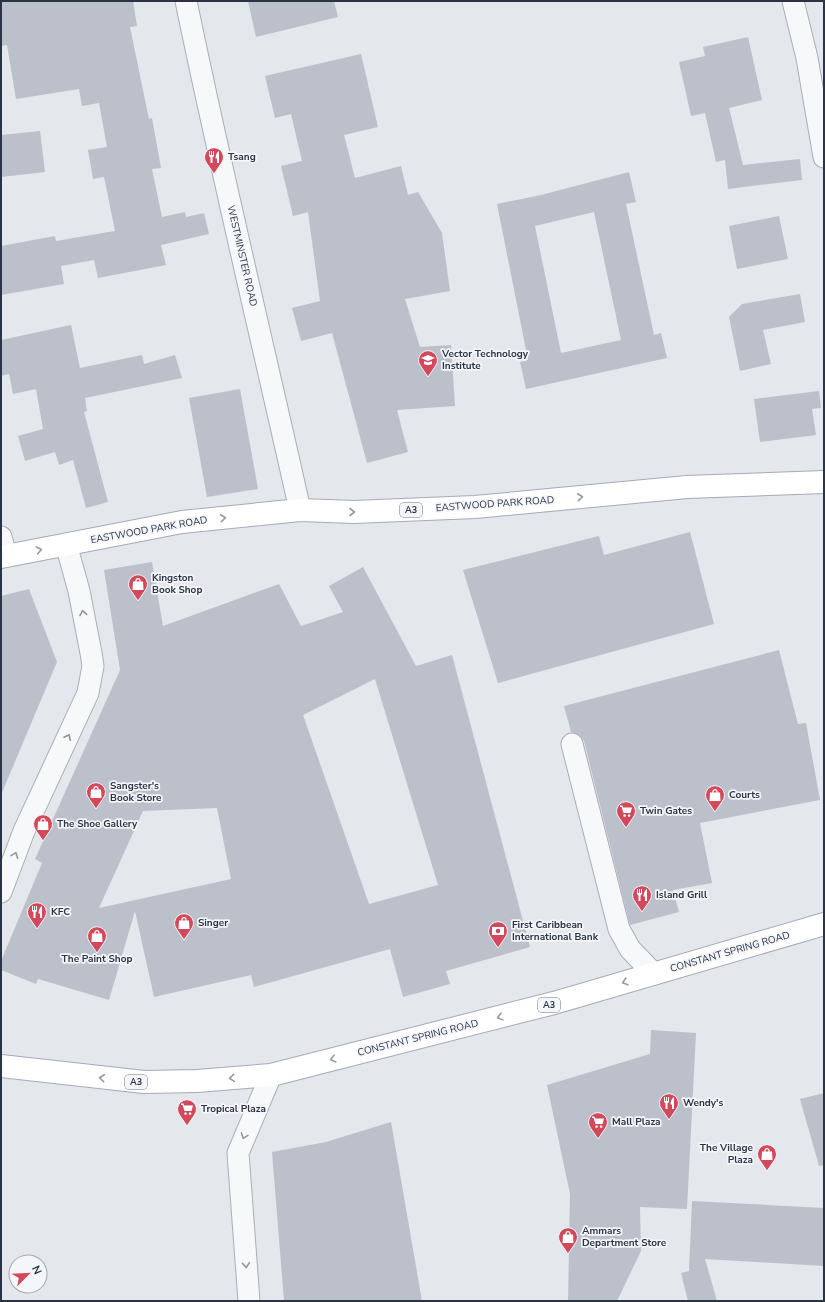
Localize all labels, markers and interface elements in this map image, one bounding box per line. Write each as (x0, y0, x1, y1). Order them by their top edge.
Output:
restaurant icon: Tsang (203, 146, 225, 174)
place label: Tsang (228, 150, 256, 164)
street label: WESTMINSTER ROAD (224, 204, 260, 308)
place label: Vector Technology Institute (441, 347, 529, 373)
school or university icon: Vector Technology Institute (417, 349, 439, 377)
street label: EASTWOOD PARK ROAD (435, 493, 555, 515)
one-way arrow (576, 493, 583, 502)
road number: A3 (400, 503, 422, 517)
one-way arrow (349, 508, 355, 516)
street label: EASTWOOD PARK ROAD (89, 513, 209, 547)
one-way arrow (219, 514, 226, 523)
one-way arrow (36, 546, 42, 554)
place label: Kingston Book Shop (152, 571, 202, 597)
shop icon: Kingston Book Shop (127, 573, 149, 601)
one-way arrow (80, 609, 88, 616)
one-way arrow (63, 733, 71, 741)
place label: Sangster's Book Store (110, 779, 162, 805)
shop icon: Sangster's Book Store (85, 781, 107, 809)
shop icon: Courts (704, 784, 726, 812)
place label: Courts (729, 788, 760, 802)
supermarket icon: Twin Gates (615, 800, 637, 828)
place label: Twin Gates (640, 804, 692, 818)
shop icon: The Shoe Gallery (32, 813, 54, 841)
place label: The Shoe Gallery (57, 817, 138, 831)
one-way arrow (10, 852, 18, 859)
restaurant icon: Island Grill (631, 884, 653, 912)
place label: Island Grill (656, 888, 708, 902)
restaurant icon: KFC (26, 901, 48, 929)
place label: KFC (51, 905, 70, 919)
shop icon: Singer (173, 912, 195, 940)
place label: Singer (198, 916, 228, 930)
place label: First Caribbean International Bank (512, 918, 599, 944)
bank icon: First Caribbean International Bank (487, 920, 509, 948)
shop icon: The Paint Shop (86, 925, 108, 953)
street label: CONSTANT SPRING ROAD (668, 928, 792, 976)
place label: The Paint Shop (62, 952, 132, 966)
one-way arrow (622, 977, 629, 986)
road number: A3 (538, 998, 560, 1012)
one-way arrow (497, 1012, 504, 1021)
street label: CONSTANT SPRING ROAD (356, 1016, 480, 1060)
one-way arrow (330, 1055, 337, 1063)
one-way arrow (229, 1073, 235, 1082)
one-way arrow (99, 1074, 105, 1083)
road number: A3 (125, 1075, 147, 1089)
restaurant icon: Wendy's (658, 1092, 680, 1120)
place label: Wendy's (683, 1096, 723, 1110)
supermarket icon: Tropical Plaza (176, 1098, 198, 1126)
place label: Tropical Plaza (201, 1102, 266, 1116)
supermarket icon: Mall Plaza (587, 1111, 609, 1139)
place label: Mall Plaza (612, 1115, 661, 1129)
one-way arrow (241, 1133, 249, 1140)
place label: The Village Plaza (700, 1141, 754, 1167)
shop icon: The Village Plaza (756, 1143, 778, 1171)
place label: Ammars Department Store (582, 1224, 667, 1250)
shop icon: Ammars Department Store (557, 1226, 579, 1254)
north arrow (8, 1254, 48, 1294)
one-way arrow (242, 1262, 251, 1268)
text: N (28, 1263, 45, 1277)

